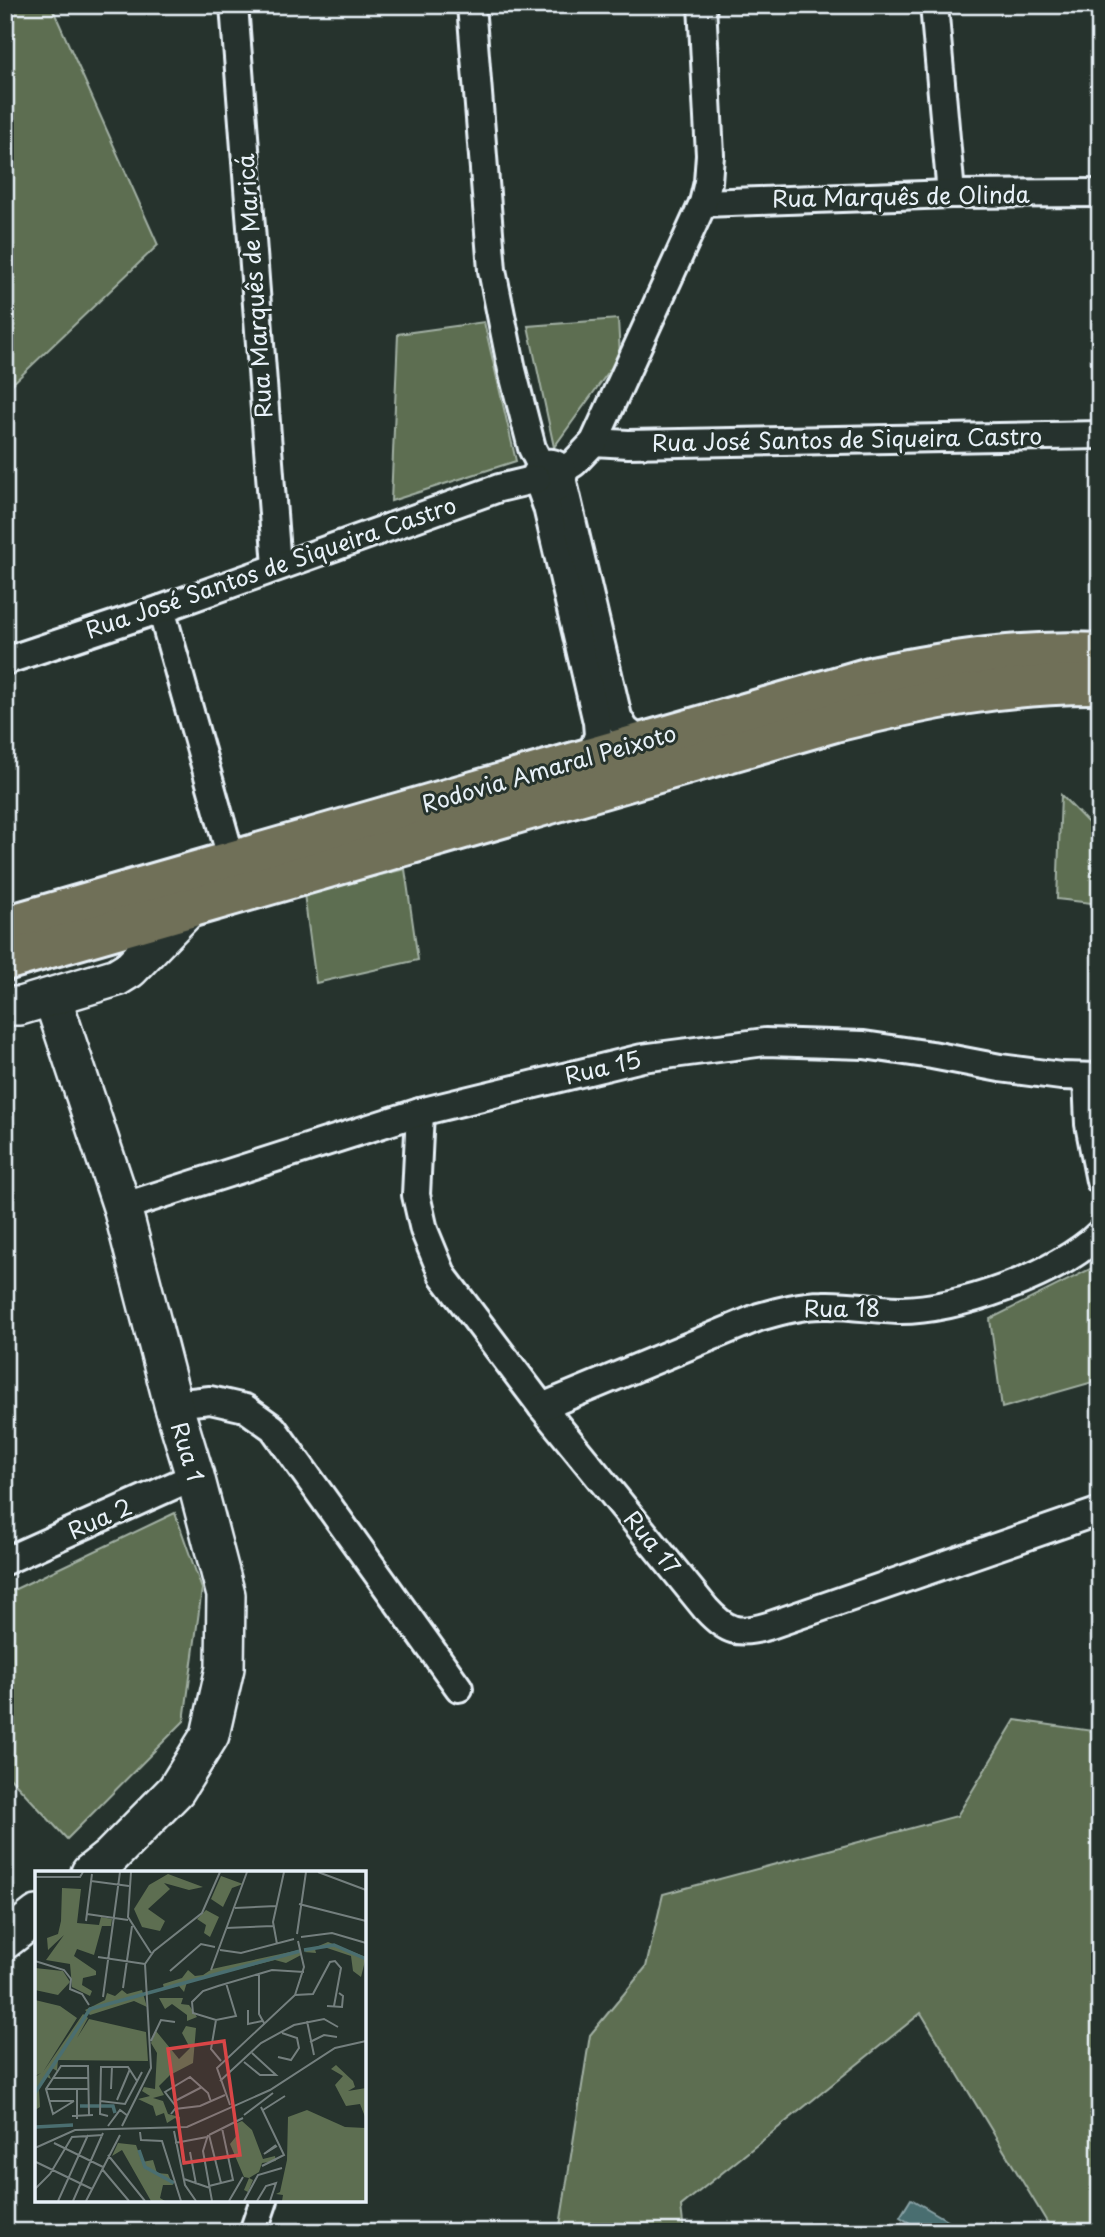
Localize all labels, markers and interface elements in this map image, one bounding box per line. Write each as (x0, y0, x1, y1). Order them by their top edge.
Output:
street label: Rua Marquês de Maricá (227, 152, 280, 419)
street label: Rua Marquês de Olinda (772, 176, 1030, 215)
street label: Rua José Santos de Siqueira Castro (652, 418, 1042, 459)
street label: Rua José Santos de Siqueira Castro (80, 487, 461, 647)
street label: Rodovia Amaral Peixoto (417, 714, 680, 821)
street label: Rua 15 (561, 1041, 644, 1092)
street label: Rua 18 (804, 1290, 880, 1325)
street label: Rua 1 (163, 1417, 214, 1486)
street label: Rua 2 (62, 1488, 137, 1547)
street label: Rua 17 (616, 1502, 690, 1582)
inset map (35, 1871, 366, 2202)

